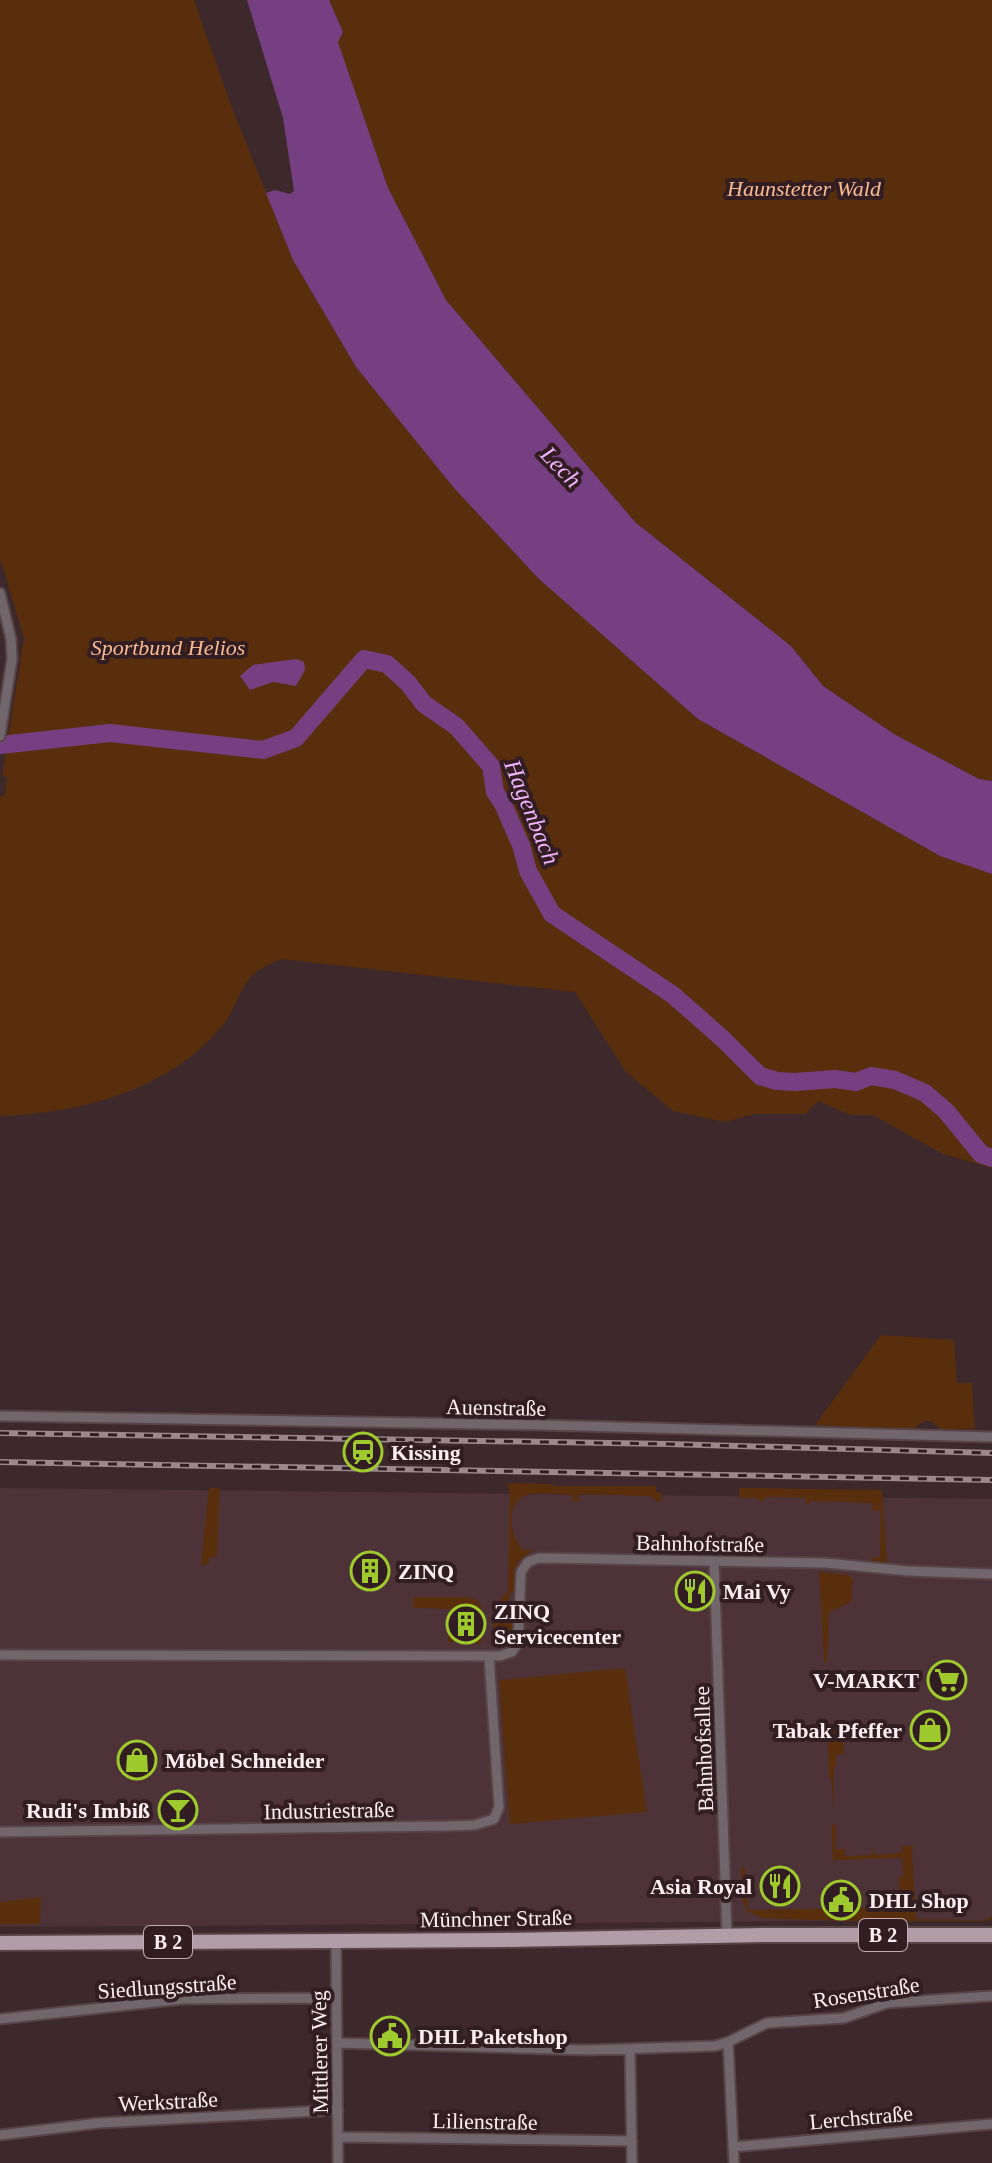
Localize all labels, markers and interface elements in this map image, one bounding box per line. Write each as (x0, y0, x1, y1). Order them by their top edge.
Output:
park label: Haunstetter Wald (726, 176, 882, 201)
water label: Lech (535, 440, 587, 493)
park label: Sportbund Helios (91, 635, 245, 660)
water label: Hagenbach (499, 755, 565, 868)
street label: Auenstraße (446, 1394, 546, 1421)
station icon: Kissing (342, 1431, 384, 1473)
place label: Kissing (391, 1440, 461, 1465)
street label: Bahnhofstraße (636, 1530, 764, 1557)
building icon: ZINQ (349, 1550, 391, 1592)
place label: ZINQ (398, 1559, 454, 1584)
restaurant icon: Mai Vy (674, 1570, 716, 1612)
place label: Mai Vy (723, 1579, 791, 1604)
place label: ZINQ Servicecenter (494, 1599, 621, 1649)
building icon: ZINQ Servicecenter (445, 1603, 487, 1645)
supermarket icon: V-MARKT (926, 1659, 968, 1701)
place label: V-MARKT (813, 1668, 919, 1693)
street label: Bahnhofsallee (689, 1686, 718, 1812)
shop icon: Tabak Pfeffer (909, 1709, 951, 1751)
place label: Tabak Pfeffer (773, 1718, 902, 1743)
shop icon: Möbel Schneider (116, 1739, 158, 1781)
place label: Möbel Schneider (165, 1748, 325, 1773)
bar icon: Rudi's Imbiß (157, 1789, 199, 1831)
street label: Industriestraße (263, 1797, 395, 1824)
place label: Rudi's Imbiß (26, 1798, 150, 1823)
restaurant icon: Asia Royal (759, 1865, 801, 1907)
place label: Asia Royal (650, 1874, 752, 1899)
public building icon: DHL Shop (820, 1879, 862, 1921)
place label: DHL Shop (869, 1888, 969, 1913)
street label: Münchner Straße (420, 1905, 572, 1932)
road number: B 2 (859, 1919, 907, 1951)
road number: B 2 (144, 1926, 192, 1958)
street label: Siedlungsstraße (97, 1969, 237, 2004)
street label: Rosenstraße (811, 1972, 921, 2013)
street label: Mittlerer Weg (306, 1990, 333, 2114)
public building icon: DHL Paketshop (369, 2015, 411, 2057)
place label: DHL Paketshop (418, 2024, 568, 2049)
street label: Werkstraße (118, 2086, 218, 2117)
street label: Lerchstraße (808, 2101, 914, 2134)
street label: Lilienstraße (432, 2108, 538, 2135)

